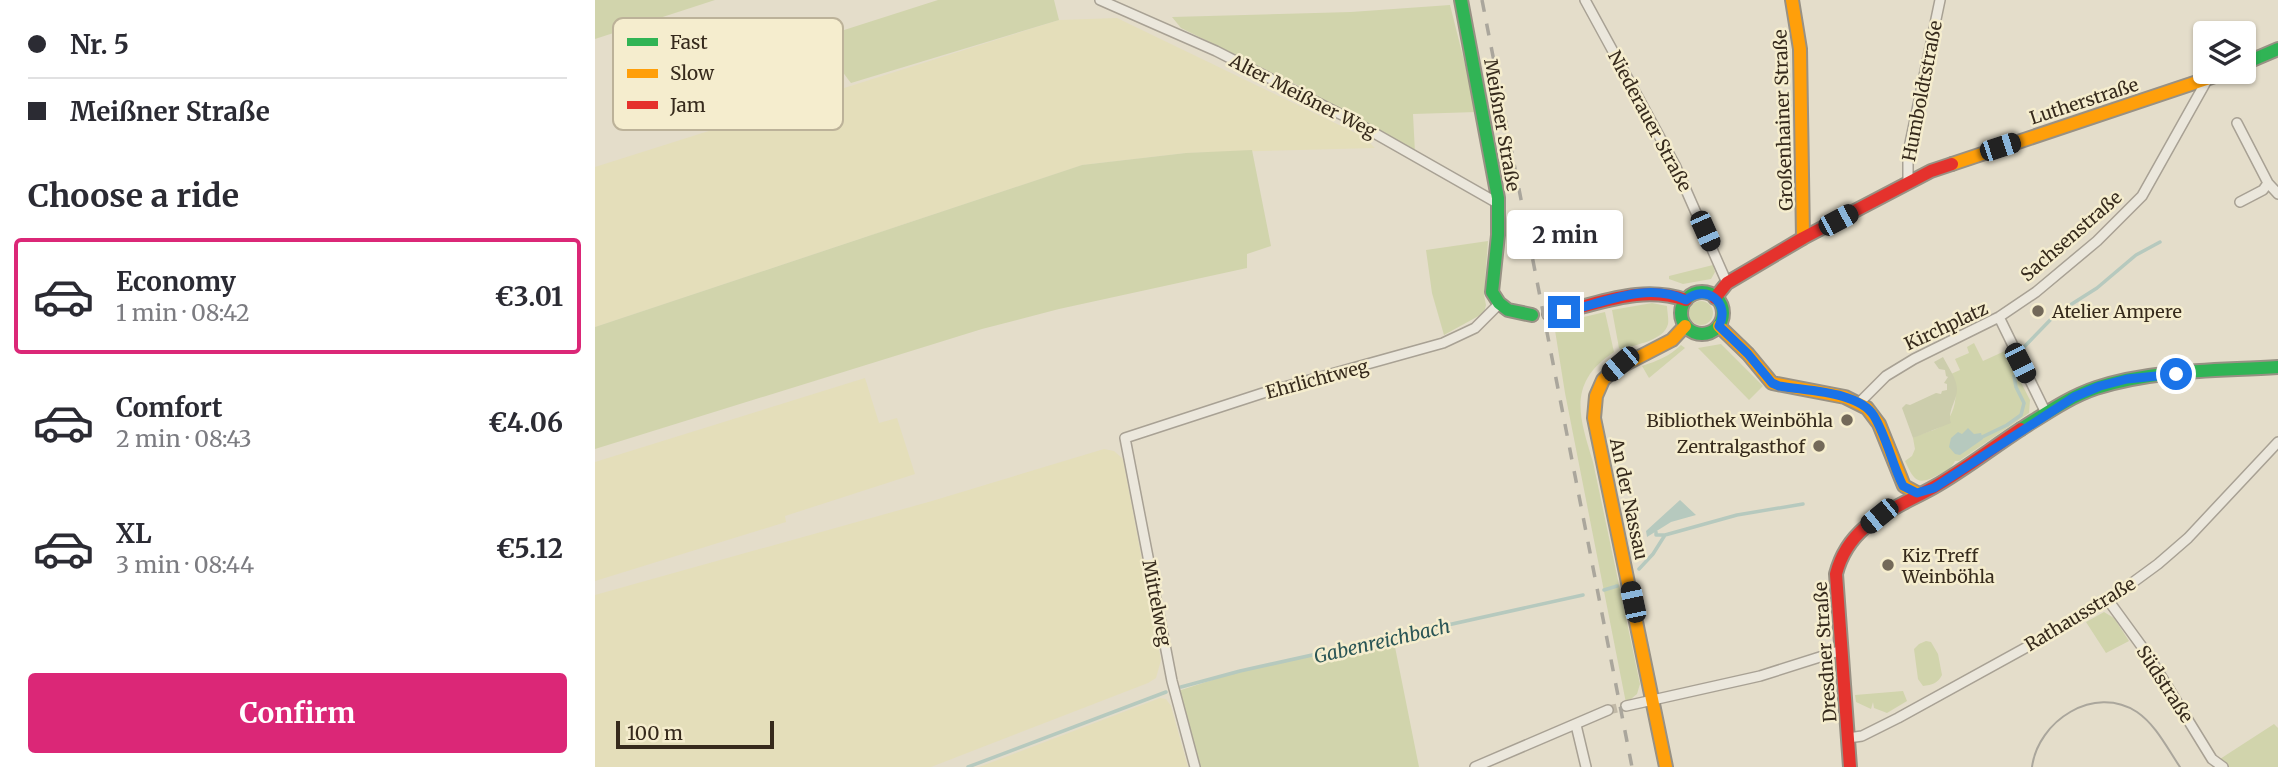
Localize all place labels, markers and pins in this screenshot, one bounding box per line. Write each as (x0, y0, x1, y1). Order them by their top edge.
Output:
place label: Atelier Ampere (2051, 300, 2182, 323)
marker: Atelier Ampere (2030, 303, 2046, 319)
place label: Bibliothek Weinböhla (1647, 409, 1833, 432)
marker: Bibliothek Weinböhla (1839, 412, 1855, 428)
place label: Zentralgasthof (1677, 435, 1806, 458)
marker: Zentralgasthof (1811, 438, 1827, 454)
place label: Kiz Treff Weinböhla (1901, 544, 1995, 588)
marker: Kiz Treff Weinböhla (1880, 557, 1896, 573)

